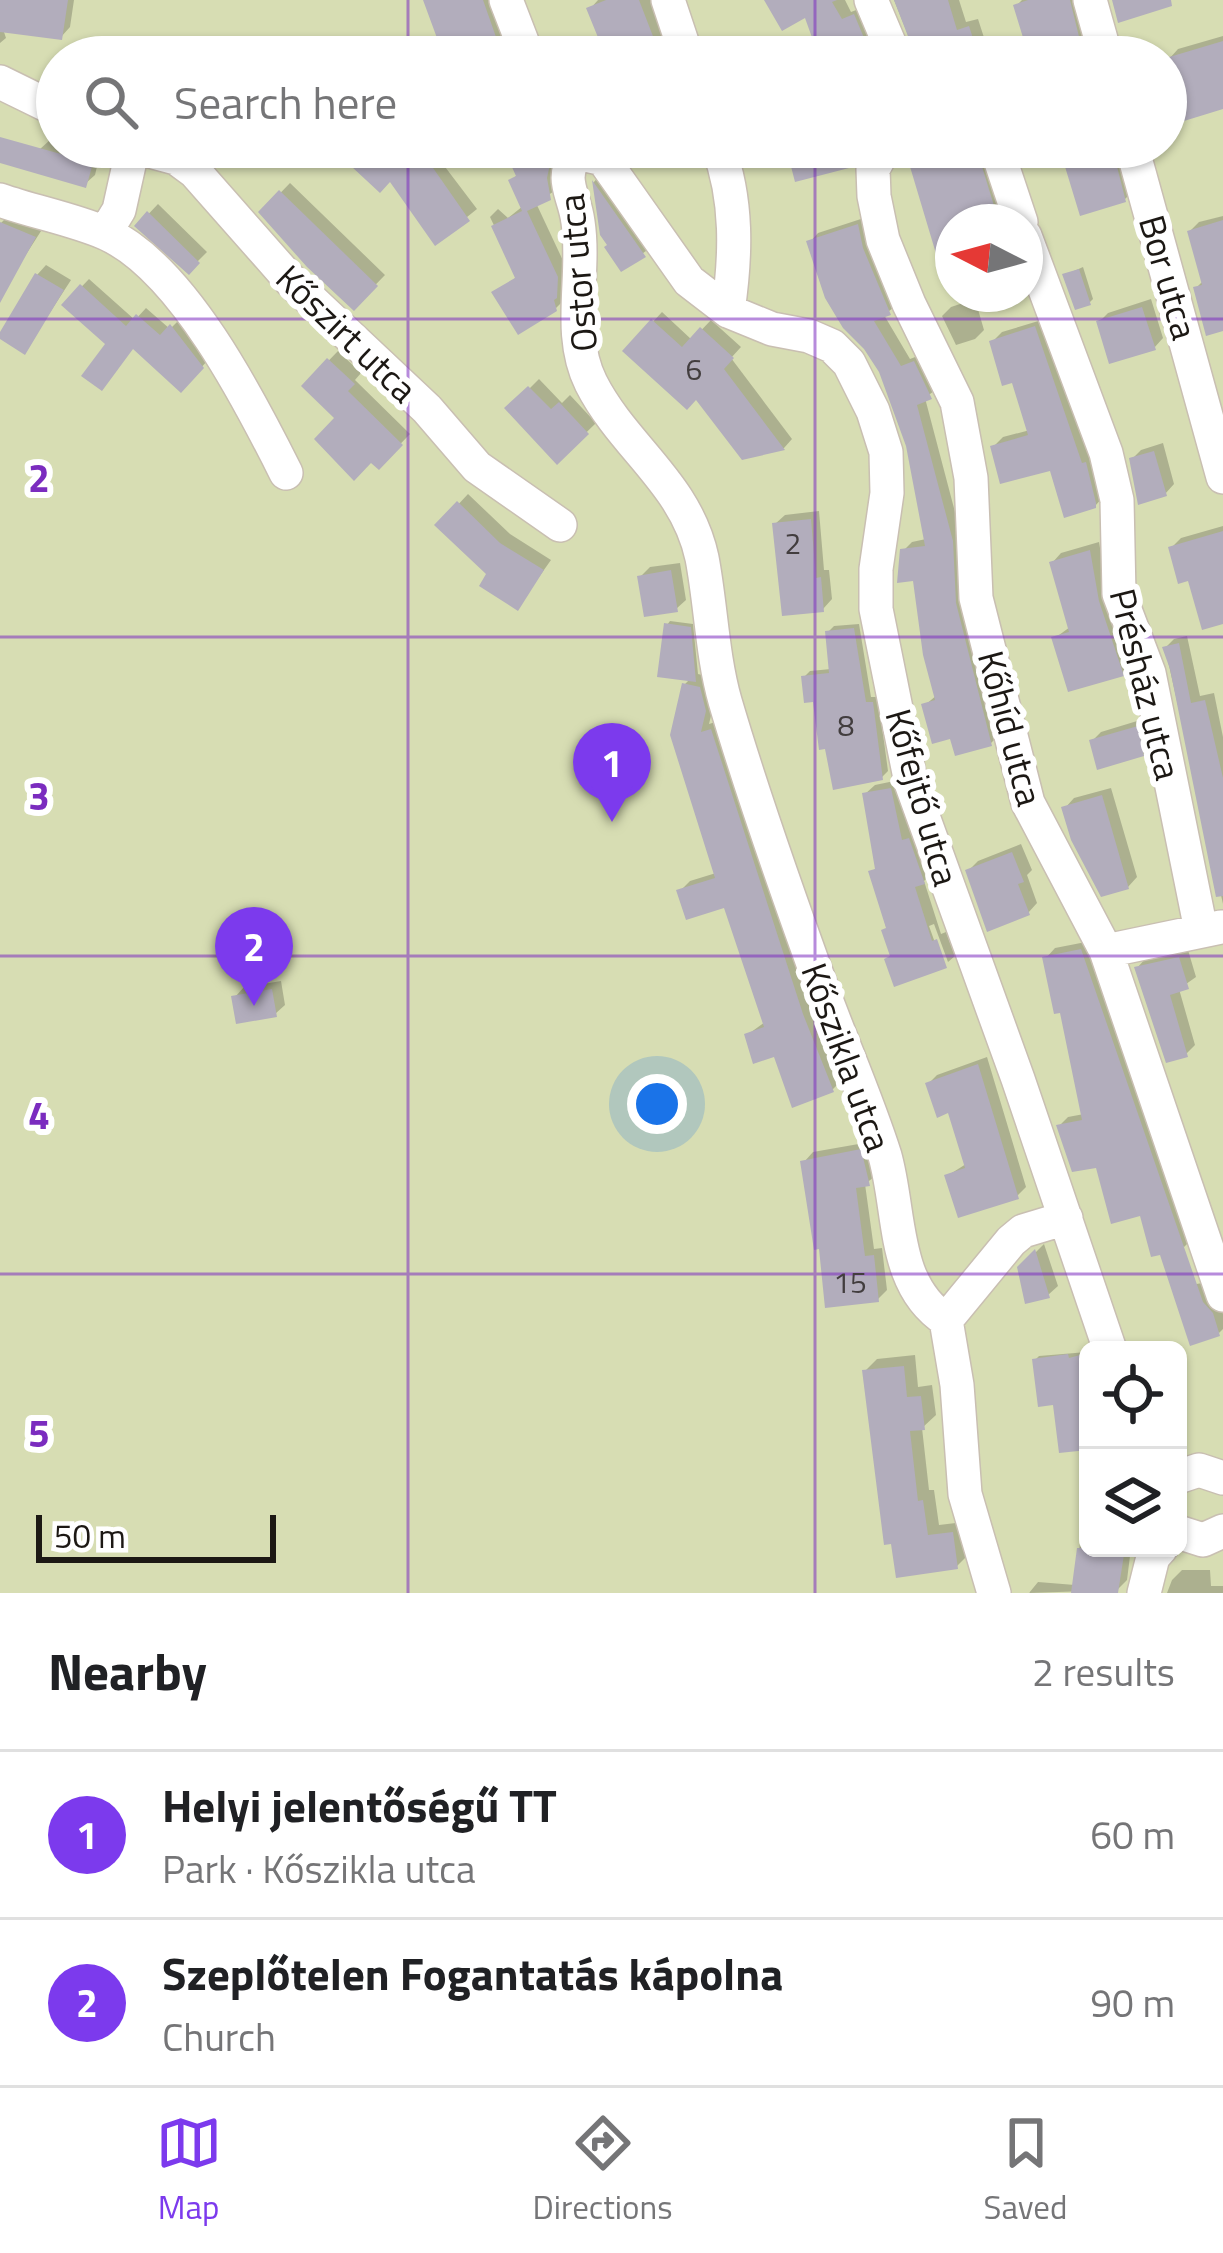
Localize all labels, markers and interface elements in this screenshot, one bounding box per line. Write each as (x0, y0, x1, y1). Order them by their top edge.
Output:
search box (36, 36, 1187, 168)
text: Search here (174, 68, 397, 136)
icon: search (78, 69, 144, 135)
street label: Ostor utca (543, 192, 611, 354)
north arrow (935, 204, 1043, 312)
street label: Bor utca (1125, 208, 1213, 346)
street label: Kőszirt utca (264, 251, 430, 415)
house number: 6 (686, 346, 702, 392)
text: 2 (28, 448, 50, 507)
house number: 2 (785, 520, 801, 566)
street label: Présház utca (1096, 582, 1196, 786)
street label: Kőhíd utca (964, 644, 1058, 812)
house number: 8 (838, 702, 854, 748)
street label: Kőfejtő utca (872, 702, 974, 892)
pin: 1 (573, 723, 651, 822)
text: 3 (28, 766, 50, 825)
pin: 2 (215, 907, 293, 1006)
street label: Kőszikla utca (787, 955, 907, 1159)
your location (627, 1074, 687, 1134)
text: 4 (28, 1085, 50, 1144)
house number: 15 (833, 1259, 867, 1305)
map controls (1079, 1341, 1187, 1557)
button: locate (1079, 1341, 1187, 1449)
text: 5 (28, 1403, 50, 1462)
button: layers (1079, 1449, 1187, 1557)
scale bar (36, 1509, 276, 1562)
text: 50 m (54, 1511, 126, 1561)
text: Nearby (48, 1632, 207, 1710)
text: 2 results (1032, 1642, 1175, 1701)
text: Helyi jelentőségű TT (162, 1771, 557, 1839)
text: 1 (76, 1805, 98, 1864)
text: 60 m (1090, 1805, 1175, 1864)
text: Park · Kőszikla utca (162, 1839, 476, 1898)
text: Szeplőtelen Fogantatás kápolna (162, 1939, 783, 2007)
text: 2 (76, 1973, 98, 2032)
text: 90 m (1090, 1973, 1175, 2032)
text: Church (162, 2007, 276, 2066)
tab: Map (156, 2110, 222, 2232)
tab: Directions (533, 2110, 673, 2232)
tab: Saved (984, 2110, 1067, 2232)

